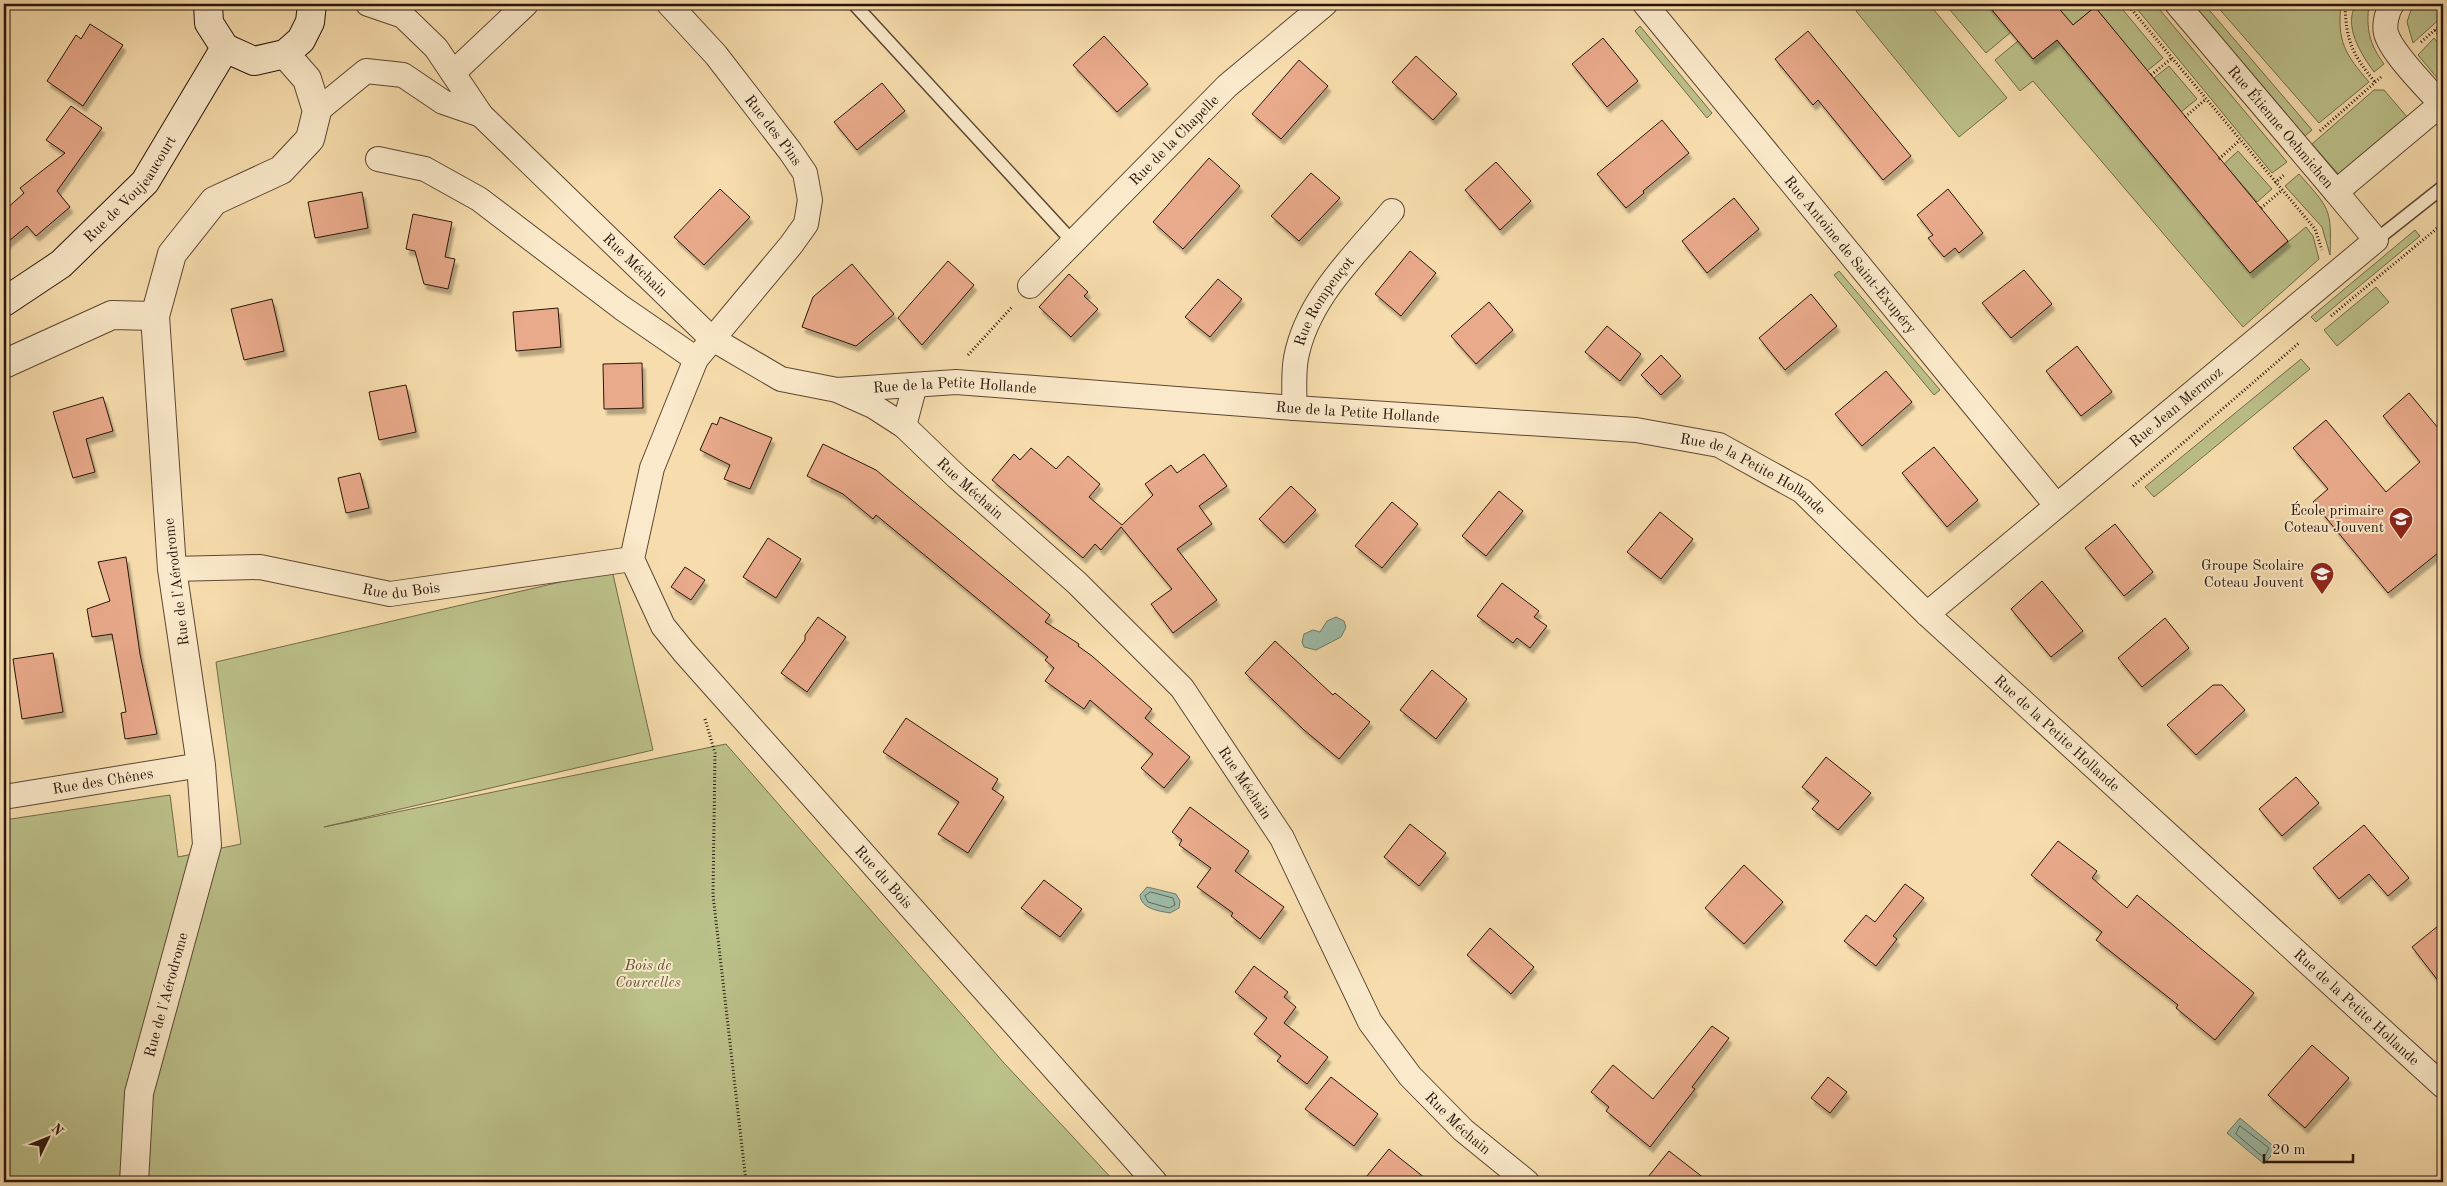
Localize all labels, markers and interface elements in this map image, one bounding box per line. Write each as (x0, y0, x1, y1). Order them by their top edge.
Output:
street label: Rue Étienne Oehmichen (2224, 64, 2336, 192)
street label: Rue des Pins (741, 93, 804, 169)
street label: Rue de la Chapelle (1128, 93, 1222, 189)
street label: Rue de Voujeaucourt (82, 134, 180, 246)
street label: Rue Antoine de Saint-Exupéry (1780, 174, 1918, 337)
street label: Rue Méchain (599, 231, 670, 300)
street label: Rue Rompençot (1293, 255, 1358, 348)
street label: Rue Jean Mermoz (2127, 365, 2226, 451)
street label: Rue de la Petite Hollande (872, 376, 1037, 397)
street label: Rue de la Petite Hollande (1275, 401, 1440, 426)
street label: Rue de la Petite Hollande (1679, 432, 1828, 518)
street label: Rue Méchain (933, 456, 1005, 523)
place label: École primaire Coteau Jouvent (2284, 501, 2384, 536)
school or university icon: École primaire Coteau Jouvent (2388, 506, 2414, 540)
street label: Rue de l'Aérodrome (162, 517, 193, 647)
place label: Groupe Scolaire Coteau Jouvent (2201, 559, 2304, 591)
school or university icon: Groupe Scolaire Coteau Jouvent (2309, 561, 2335, 595)
street label: Rue du Bois (361, 581, 441, 603)
street label: Rue de la Petite Hollande (1991, 673, 2122, 795)
street label: Rue Méchain (1214, 745, 1273, 823)
street label: Rue des Chênes (51, 767, 154, 798)
street label: Rue du Bois (851, 844, 914, 912)
street label: Rue de l'Aérodrome (143, 931, 192, 1059)
street label: Rue de la Petite Hollande (2290, 947, 2421, 1069)
park label: Bois de Courcelles (615, 959, 681, 991)
street label: Rue Méchain (1421, 1090, 1493, 1158)
north arrow (22, 1114, 72, 1164)
text: N (48, 1121, 66, 1139)
scale bar (2264, 1131, 2353, 1163)
text: 20 m (2272, 1143, 2306, 1158)

